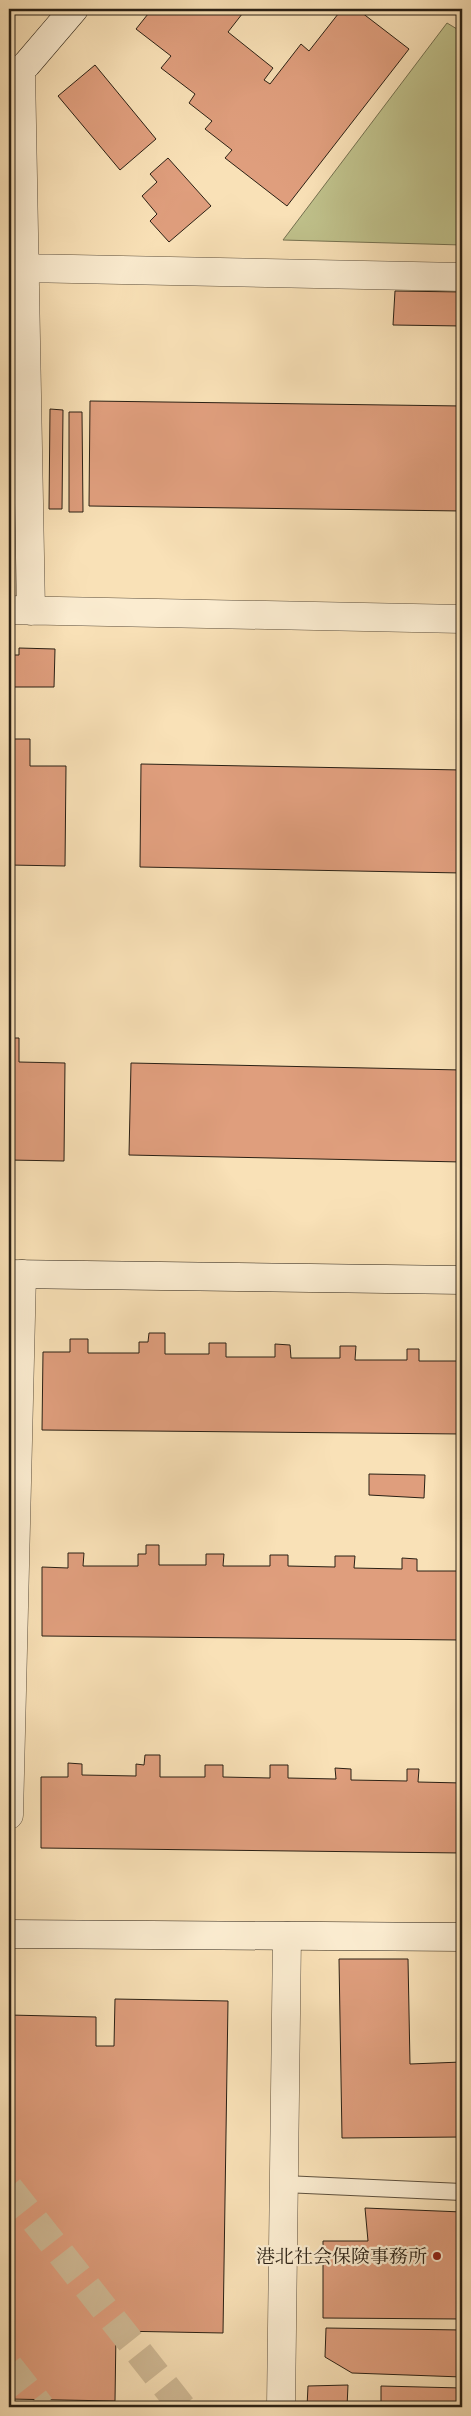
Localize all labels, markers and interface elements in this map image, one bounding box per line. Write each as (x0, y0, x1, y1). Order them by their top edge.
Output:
place label: 港北社会保険事務所 (256, 2244, 427, 2270)
marker: 港北社会保険事務所 (431, 2250, 443, 2262)

